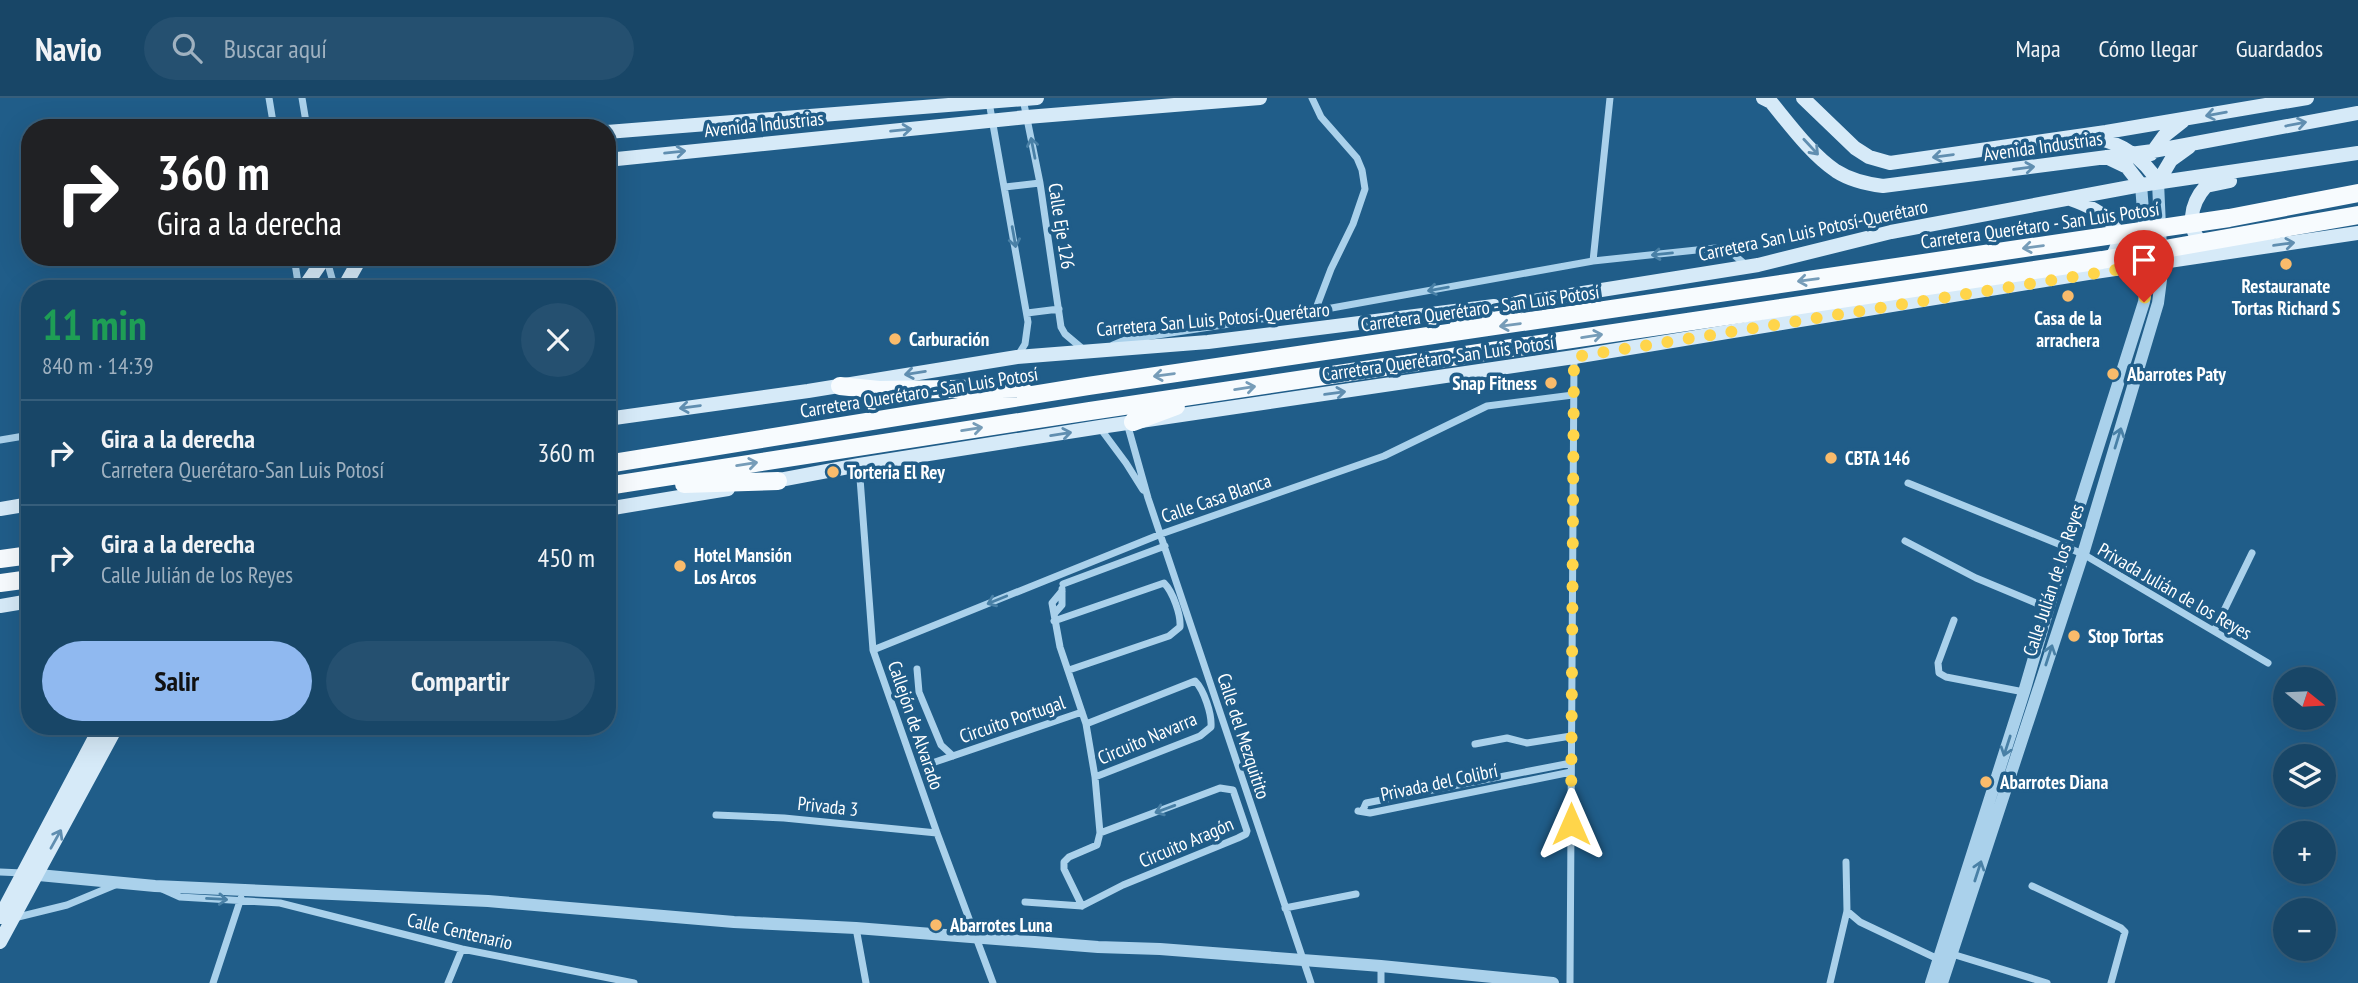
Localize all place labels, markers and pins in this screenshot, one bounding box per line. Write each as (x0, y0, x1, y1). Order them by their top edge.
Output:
pin (2114, 230, 2174, 302)
marker: Restauranate Tortas Richard S (2278, 256, 2294, 272)
place label: Restauranate Tortas Richard S (2232, 274, 2340, 320)
marker: Casa de la arrachera (2060, 288, 2076, 304)
place label: Casa de la arrachera (2034, 306, 2102, 352)
place label: Carburación (909, 327, 989, 351)
marker: Carburación (887, 331, 903, 347)
place label: Abarrotes Paty (2126, 362, 2226, 386)
marker: Abarrotes Paty (2105, 366, 2121, 382)
place label: Snap Fitness (1452, 371, 1537, 395)
marker: Snap Fitness (1543, 375, 1559, 391)
place label: CBTA 146 (1845, 446, 1910, 470)
marker: CBTA 146 (1823, 450, 1839, 466)
place label: Torteria El Rey (847, 460, 945, 484)
marker: Torteria El Rey (825, 464, 841, 480)
place label: Hotel Mansión Los Arcos (694, 543, 792, 589)
marker: Hotel Mansión Los Arcos (672, 558, 688, 574)
place label: Stop Tortas (2088, 624, 2164, 648)
marker: Stop Tortas (2066, 628, 2082, 644)
place label: Abarrotes Diana (1999, 770, 2108, 794)
marker: Abarrotes Diana (1978, 774, 1994, 790)
place label: Abarrotes Luna (949, 913, 1053, 937)
marker: Abarrotes Luna (928, 917, 944, 933)

